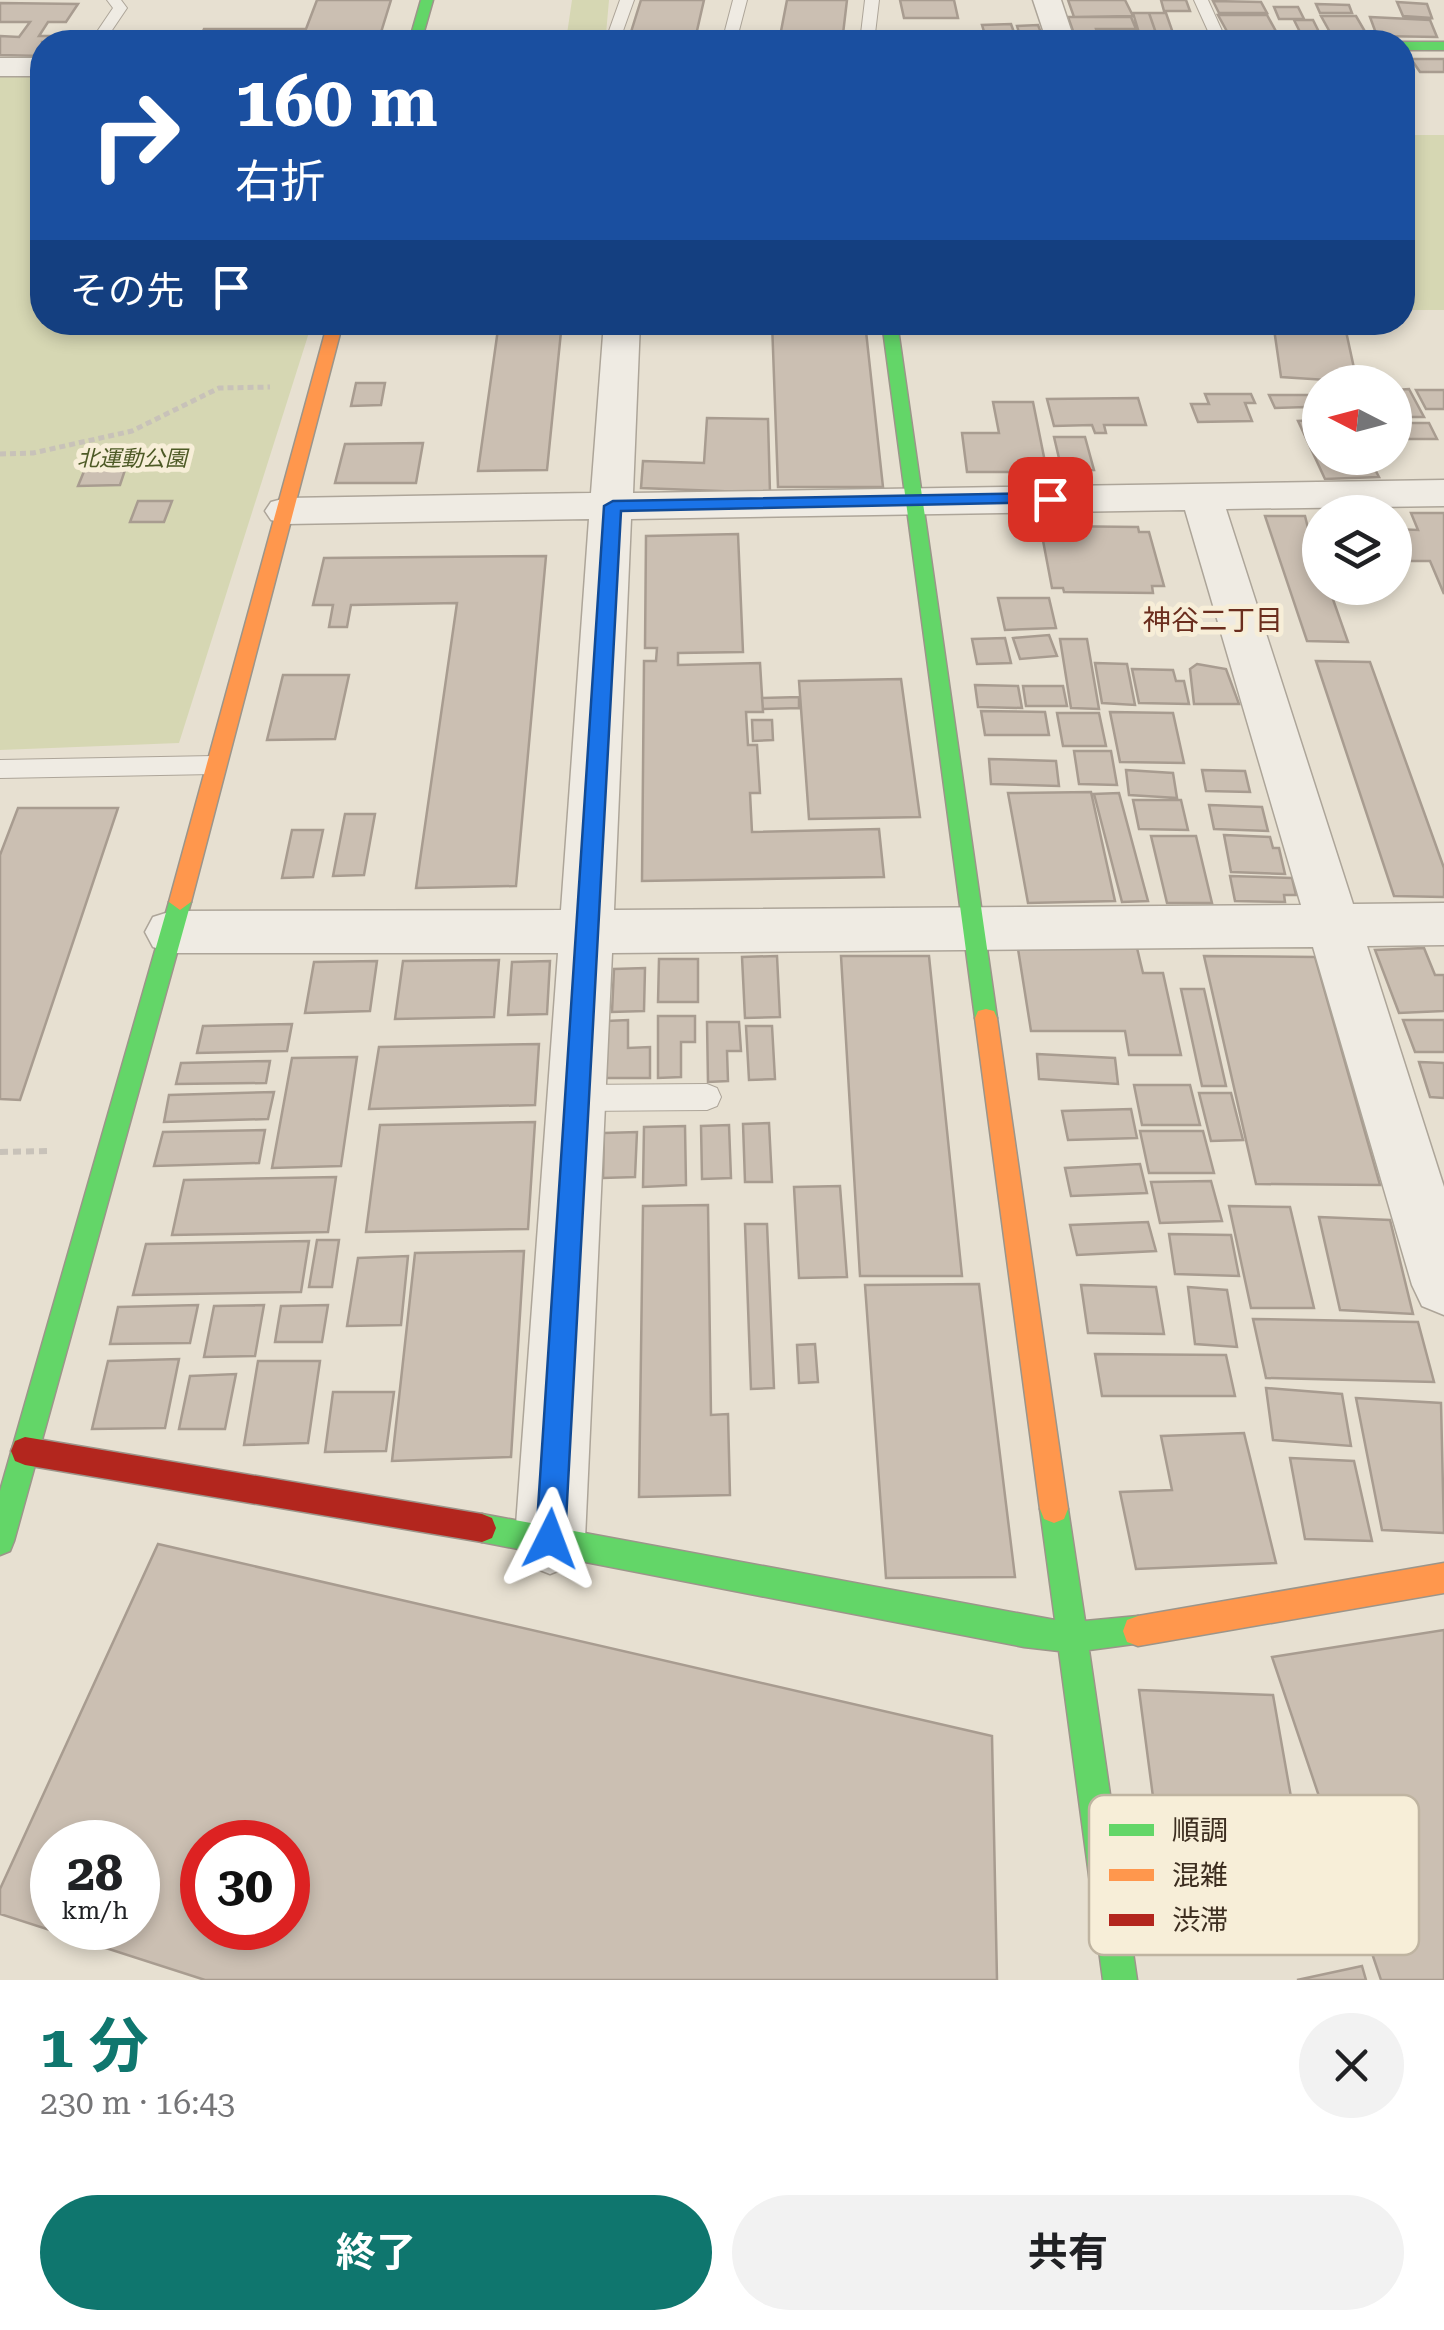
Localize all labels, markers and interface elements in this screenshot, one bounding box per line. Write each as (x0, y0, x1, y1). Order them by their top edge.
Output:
text: 160 m (235, 61, 438, 143)
icon: right (70, 70, 200, 200)
text: 右折 (235, 155, 325, 208)
icon: arrive (204, 260, 259, 315)
text: その先 (70, 269, 184, 313)
north arrow (1302, 365, 1412, 475)
map controls (1302, 365, 1412, 605)
park label: 北運動公園 (77, 446, 190, 471)
pin (1008, 457, 1093, 542)
icon: arrive (1023, 472, 1078, 527)
button: layers (1302, 495, 1412, 605)
district label: 神谷二丁目 (1143, 604, 1283, 637)
position arrow (498, 1487, 602, 1591)
legend (1089, 1795, 1419, 1955)
text: 順調 (1172, 1814, 1228, 1847)
speed limit sign: 30 (180, 1820, 310, 1950)
text: 28 (67, 1844, 123, 1902)
text: 混雑 (1172, 1859, 1228, 1892)
text: km/h (62, 1896, 128, 1925)
text: 渋滞 (1172, 1904, 1228, 1937)
text: 1 分 (40, 2011, 149, 2082)
button: close (1299, 2013, 1404, 2118)
text: 230 m · 16:43 (40, 2084, 235, 2122)
button: 終了 (40, 2195, 712, 2310)
button: 共有 (732, 2195, 1404, 2310)

